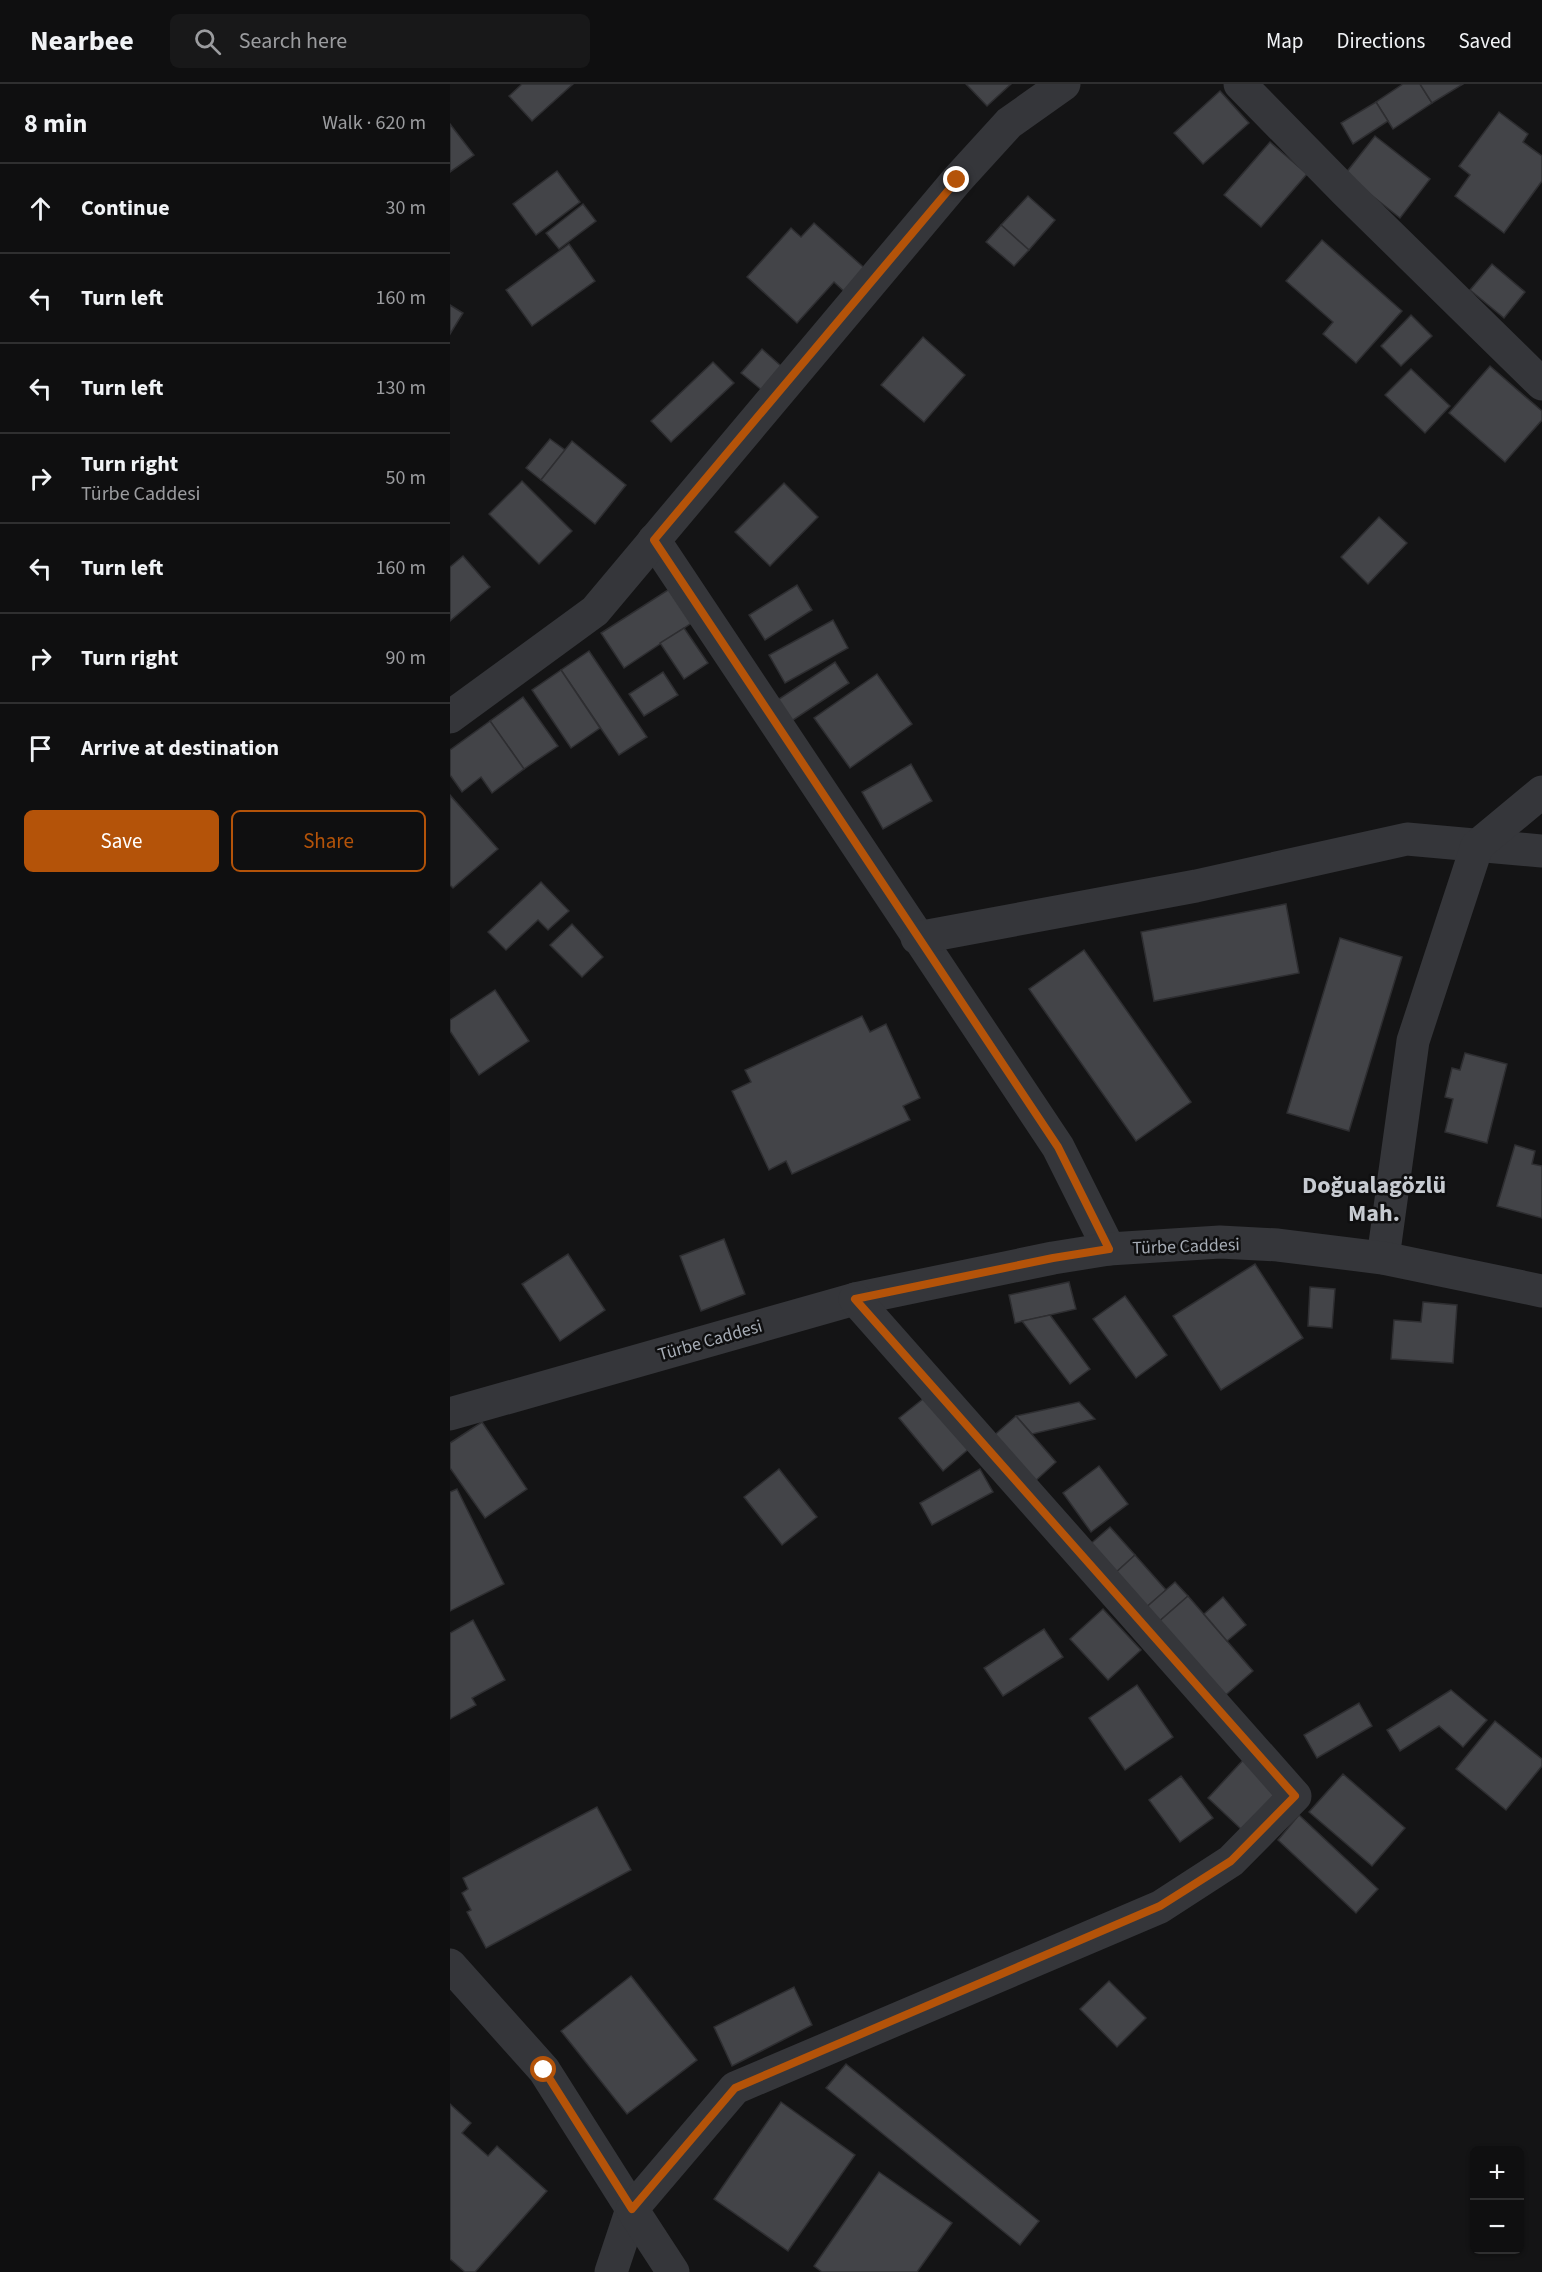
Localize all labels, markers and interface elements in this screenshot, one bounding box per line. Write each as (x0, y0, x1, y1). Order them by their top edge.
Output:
search box (170, 14, 590, 68)
text: Nearbee (30, 21, 134, 61)
icon: search (191, 25, 224, 58)
text: Search here (239, 25, 347, 57)
text: Map (1266, 26, 1304, 56)
text: Directions (1337, 26, 1425, 56)
text: Saved (1458, 26, 1512, 56)
text: 8 min (24, 105, 87, 142)
text: Walk · 620 m (322, 109, 426, 137)
route end (943, 166, 969, 192)
icon: ahead (24, 192, 57, 225)
text: Continue (81, 192, 170, 224)
text: 30 m (386, 194, 426, 222)
icon: left (24, 282, 57, 315)
text: Turn left (81, 282, 163, 314)
text: 160 m (376, 284, 426, 312)
icon: left (24, 372, 57, 405)
text: Turn left (81, 372, 163, 404)
text: 130 m (376, 374, 426, 402)
text: Turn right (81, 448, 178, 480)
icon: right (24, 462, 57, 495)
text: 50 m (386, 464, 426, 492)
text: Türbe Caddesi (81, 480, 201, 508)
icon: left (24, 552, 57, 585)
text: Turn left (81, 552, 163, 584)
text: 160 m (376, 554, 426, 582)
icon: right (24, 642, 57, 675)
text: Turn right (81, 642, 178, 674)
text: 90 m (386, 644, 426, 672)
icon: arrive (24, 732, 57, 765)
text: Arrive at destination (81, 732, 279, 764)
button: Save (24, 810, 219, 872)
button: Share (231, 810, 426, 872)
district label: Doğualagözlü Mah. (1302, 1168, 1446, 1231)
street label: Türbe Caddesi (1132, 1232, 1240, 1261)
street label: Türbe Caddesi (655, 1314, 765, 1367)
route start (530, 2056, 556, 2082)
map controls (1470, 2146, 1524, 2254)
button: + (1470, 2146, 1524, 2200)
button: − (1470, 2200, 1524, 2254)

